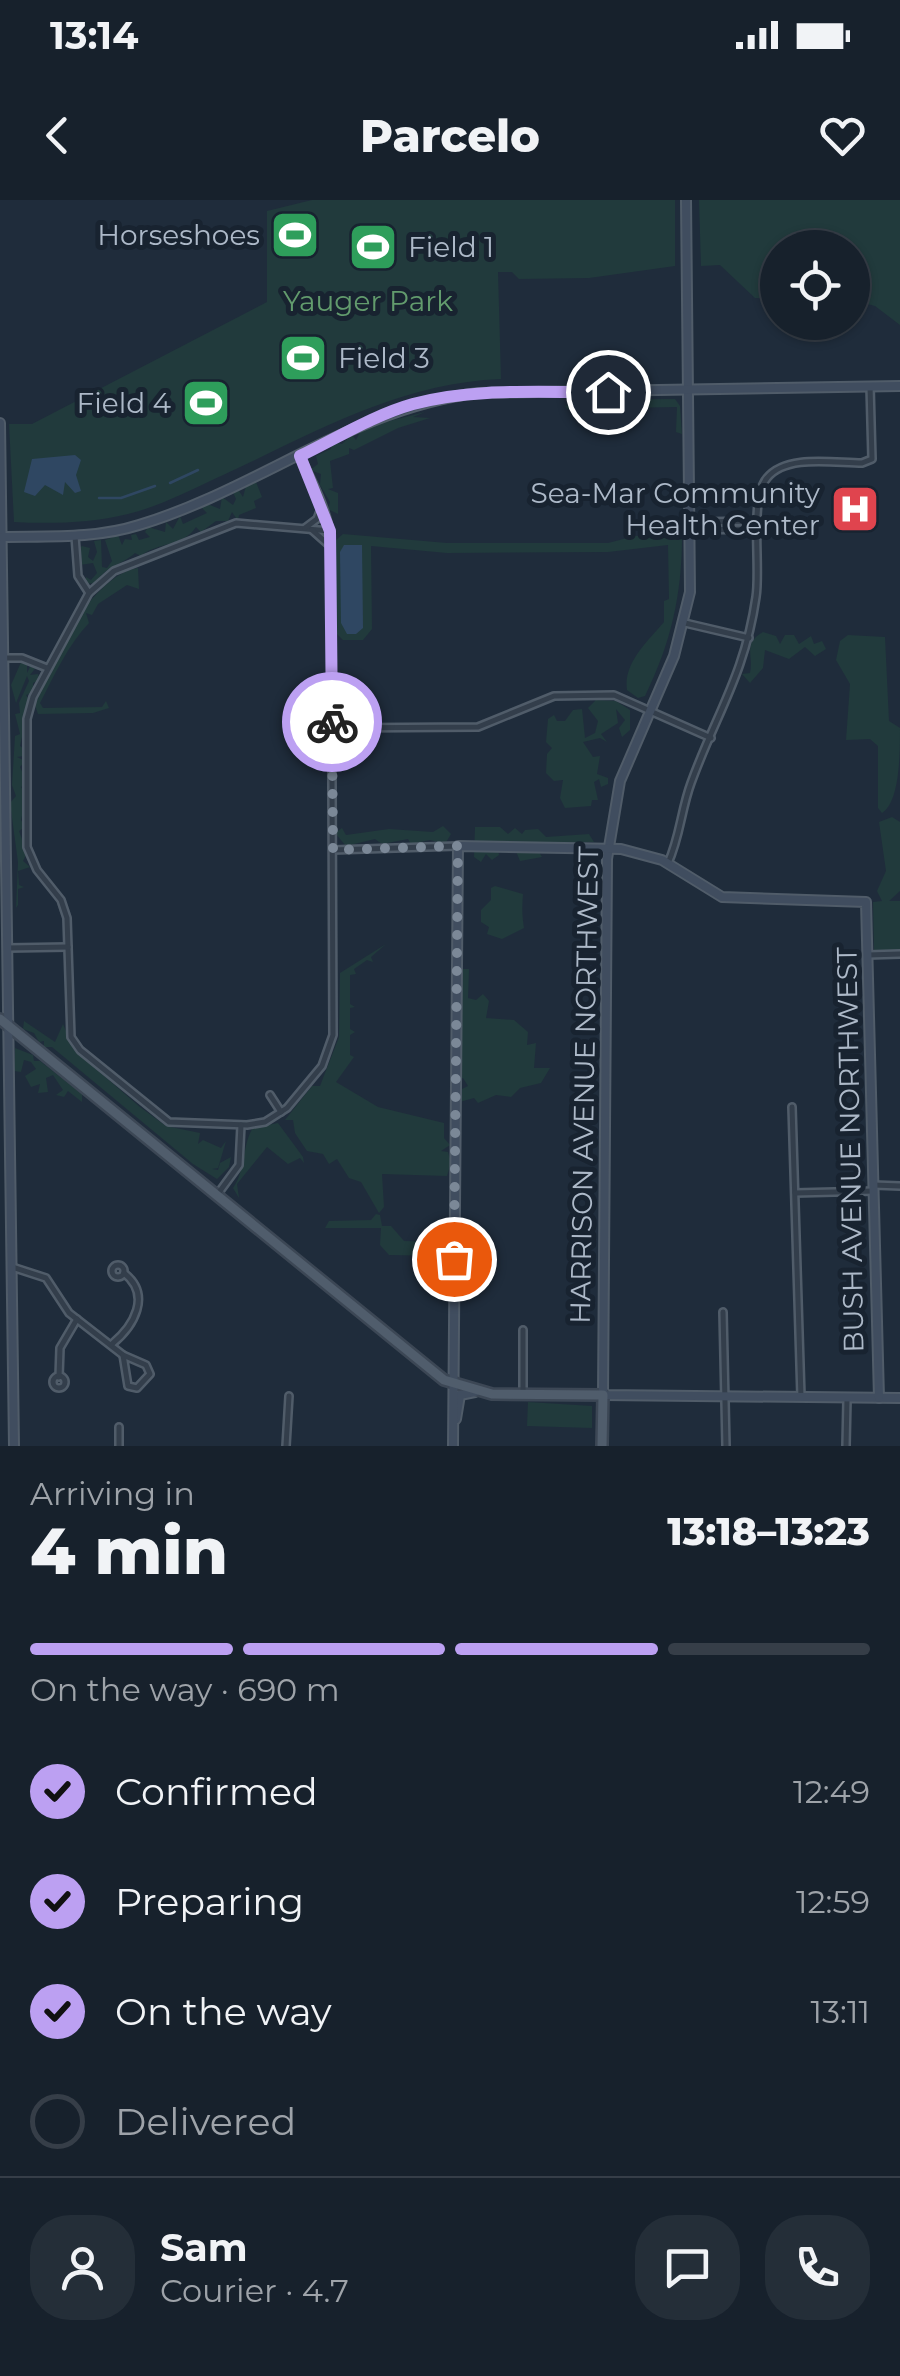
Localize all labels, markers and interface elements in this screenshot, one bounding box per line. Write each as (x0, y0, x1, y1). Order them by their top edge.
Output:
text: 13:14 (50, 12, 138, 59)
icon: back (30, 108, 85, 163)
text: Parcelo (360, 108, 540, 163)
icon: heart (815, 108, 870, 163)
sports icon: Horseshoes (269, 209, 321, 261)
place label: Horseshoes (97, 218, 260, 252)
sports icon: Field 1 (347, 221, 399, 273)
place label: Field 1 (408, 230, 494, 264)
map controls (760, 230, 870, 340)
button: locate (760, 230, 870, 340)
park label: Yauger Park (283, 284, 453, 318)
sports icon: Field 3 (277, 332, 329, 384)
place label: Field 3 (338, 341, 430, 375)
pin (566, 350, 651, 435)
icon: home (581, 365, 636, 420)
sports icon: Field 4 (180, 377, 232, 429)
place label: Field 4 (76, 386, 171, 420)
place label: Sea-Mar Community Health Center (530, 476, 821, 542)
hospital icon: Sea-Mar Community Health Center (829, 483, 881, 535)
courier (282, 672, 382, 772)
icon: bike (305, 695, 360, 750)
street label: HARRISON AVENUE NORTHWEST (563, 846, 605, 1324)
street label: BUSH AVENUE NORTHWEST (829, 947, 871, 1353)
pin (412, 1217, 497, 1302)
icon: bag (427, 1232, 482, 1287)
text: Arriving in (30, 1474, 195, 1513)
text: 13:18–13:23 (667, 1508, 870, 1555)
text: 4 min (30, 1511, 228, 1590)
text: On the way · 690 m (30, 1670, 340, 1709)
icon: check (30, 1764, 85, 1819)
text: Confirmed (115, 1768, 318, 1815)
text: 12:49 (793, 1772, 870, 1811)
icon: check (30, 1874, 85, 1929)
text: Preparing (115, 1878, 304, 1925)
text: 12:59 (796, 1882, 870, 1921)
icon: check (30, 1984, 85, 2039)
text: On the way (115, 1988, 332, 2035)
text: 13:11 (811, 1992, 870, 2031)
text: Delivered (115, 2098, 296, 2145)
button: person (30, 2215, 135, 2320)
button: chat (635, 2215, 740, 2320)
button: phone (765, 2215, 870, 2320)
text: Sam (160, 2224, 248, 2271)
text: Courier · 4.7 (160, 2271, 349, 2310)

